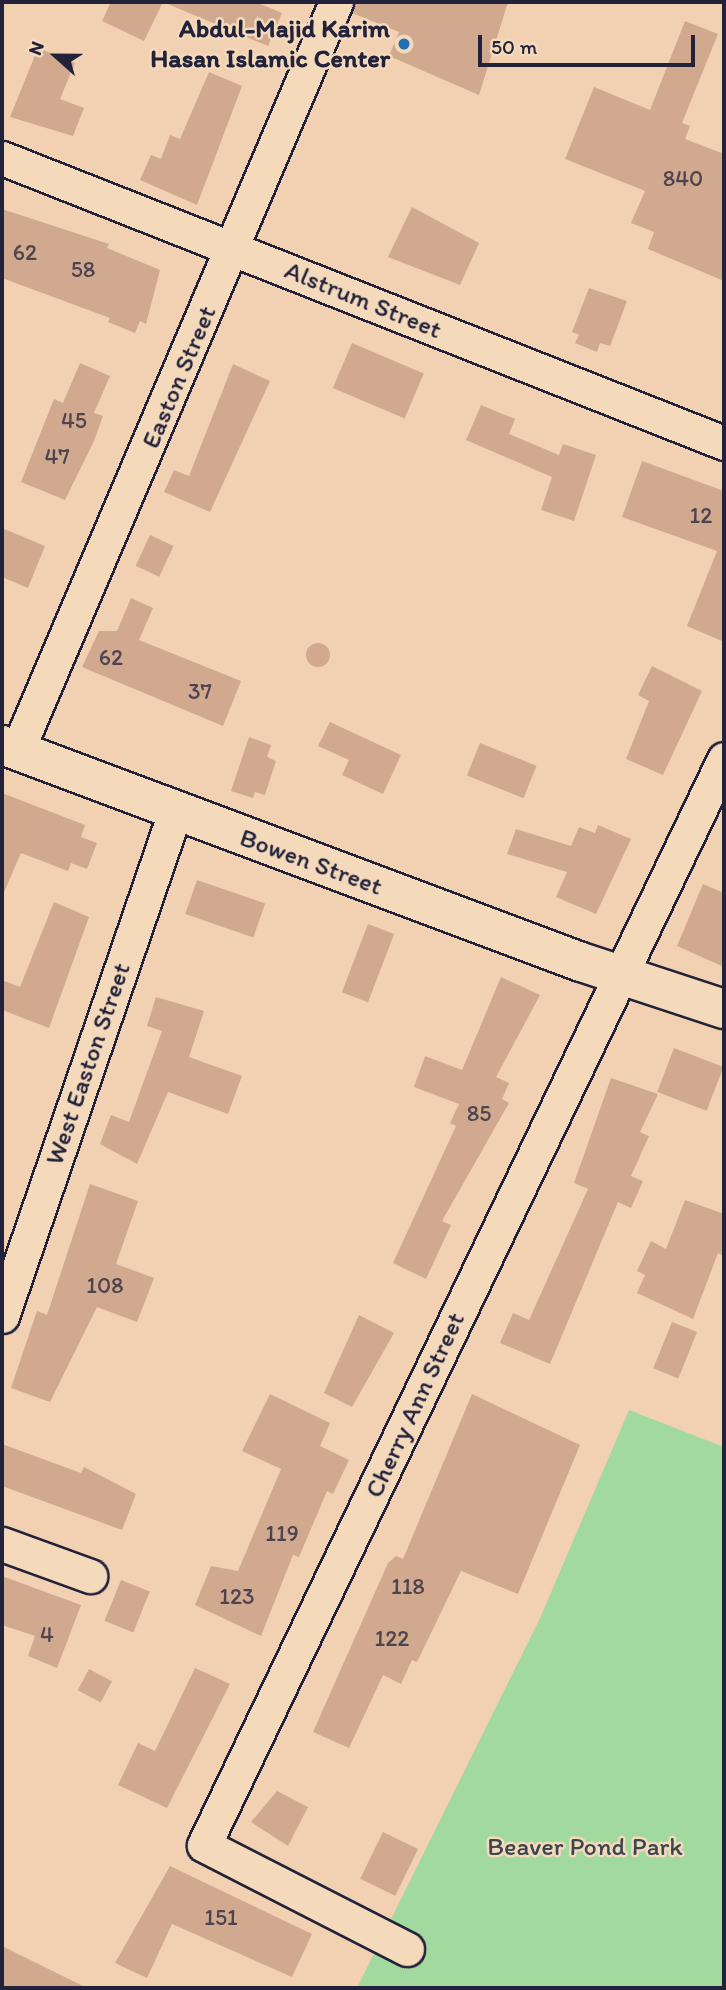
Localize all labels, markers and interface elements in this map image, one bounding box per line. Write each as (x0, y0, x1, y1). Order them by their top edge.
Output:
place label: Abdul-Majid Karim Hasan Islamic Center (149, 13, 390, 74)
north arrow (21, 21, 91, 91)
scale bar (481, 21, 698, 65)
text: 50 m (491, 34, 537, 59)
marker: Abdul-Majid Karim Hasan Islamic Center (396, 36, 412, 52)
text: N (23, 38, 49, 58)
house number: 840 (663, 164, 703, 192)
house number: 62 (13, 238, 37, 266)
house number: 58 (71, 255, 95, 283)
street label: Alstrum Street (280, 255, 446, 345)
street label: Easton Street (135, 301, 223, 453)
house number: 45 (61, 406, 87, 434)
house number: 47 (44, 442, 70, 470)
house number: 12 (690, 501, 712, 529)
house number: 62 (99, 643, 123, 671)
house number: 37 (188, 677, 212, 705)
street label: Bowen Street (236, 822, 386, 902)
street label: West Easton Street (39, 958, 137, 1170)
house number: 85 (467, 1099, 491, 1127)
house number: 108 (86, 1271, 124, 1299)
street label: Cherry Ann Street (358, 1307, 472, 1503)
house number: 119 (265, 1519, 299, 1547)
house number: 118 (391, 1572, 425, 1600)
house number: 123 (219, 1582, 255, 1610)
house number: 4 (40, 1620, 54, 1648)
house number: 122 (375, 1624, 409, 1652)
park label: Beaver Pond Park (487, 1831, 683, 1863)
house number: 151 (204, 1903, 238, 1931)

